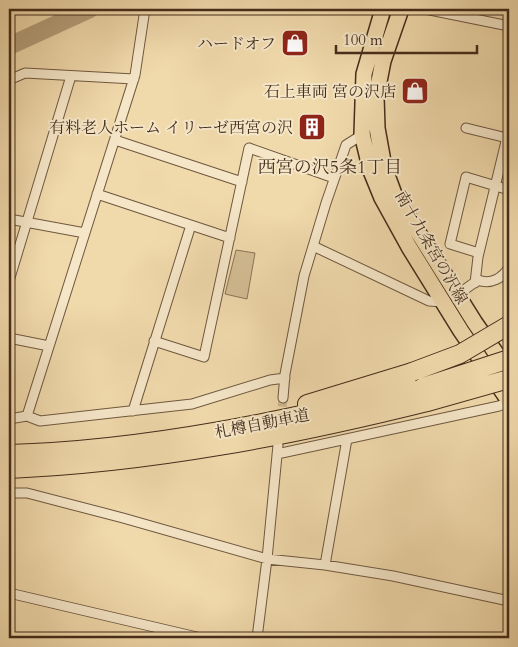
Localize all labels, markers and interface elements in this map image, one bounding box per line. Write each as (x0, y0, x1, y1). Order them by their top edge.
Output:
scale bar (336, 22, 477, 54)
shop icon: ハードオフ (280, 28, 310, 58)
text: 100 m (343, 30, 383, 50)
place label: ハードオフ (197, 33, 276, 55)
shop icon: 石上車両 宮の沢店 (400, 76, 430, 106)
place label: 石上車両 宮の沢店 (264, 81, 396, 103)
building icon: 有料老人ホーム イリーゼ西宮の沢 (297, 112, 327, 142)
place label: 有料老人ホーム イリーゼ西宮の沢 (49, 117, 293, 139)
district label: 西宮の沢5条1丁目 (258, 155, 402, 180)
street label: 南十九条宮の沢線 (390, 187, 473, 308)
street label: 札樽自動車道 (213, 404, 311, 444)

